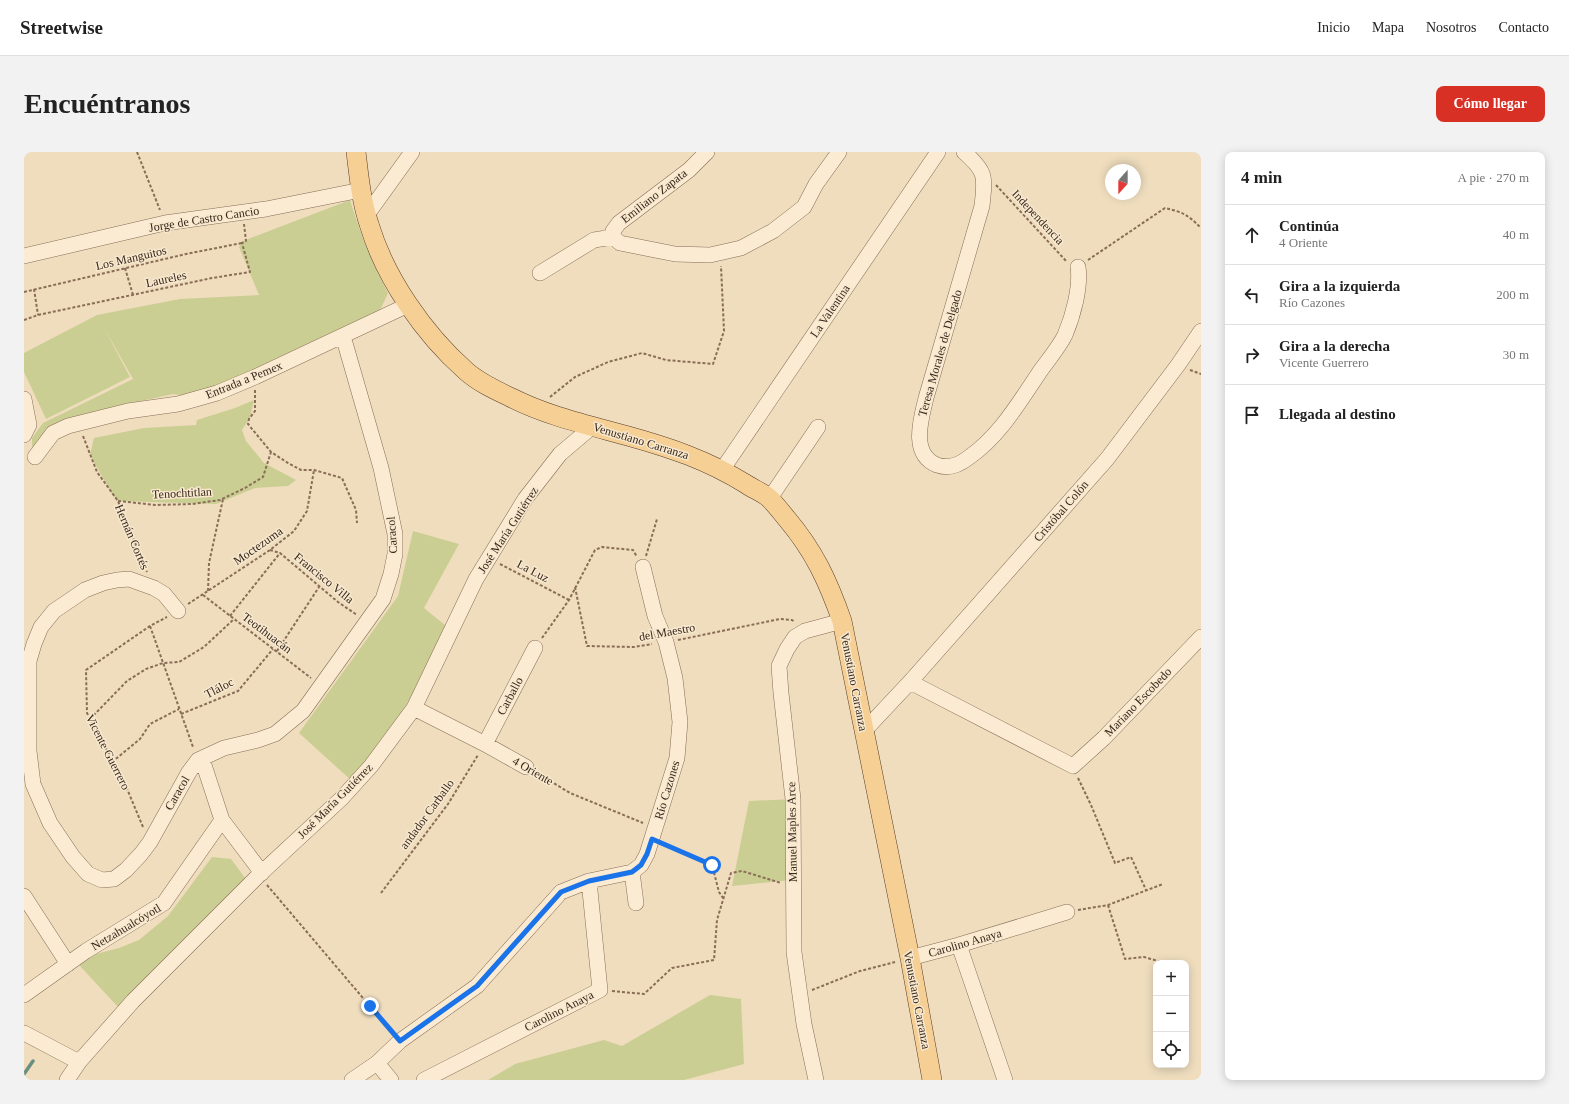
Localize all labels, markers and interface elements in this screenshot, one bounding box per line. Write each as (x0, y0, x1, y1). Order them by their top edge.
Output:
text: Streetwise (20, 17, 103, 38)
text: Inicio (1317, 20, 1350, 35)
text: Mapa (1372, 20, 1404, 35)
text: Nosotros (1426, 20, 1476, 35)
text: Contacto (1498, 20, 1549, 35)
button: Cómo llegar (1436, 86, 1545, 122)
text: Encuéntranos (24, 88, 190, 119)
north arrow (1105, 164, 1141, 200)
street label: Emiliano Zapata (618, 166, 690, 226)
text: 4 min (1241, 168, 1282, 187)
text: A pie · 270 m (1458, 170, 1529, 185)
street label: Independencia (1009, 187, 1067, 248)
street label: Jorge de Castro Cancio (148, 203, 260, 235)
text: Continúa (1279, 218, 1339, 234)
icon: ahead (1241, 224, 1263, 246)
text: 40 m (1503, 227, 1529, 242)
text: 4 Oriente (1279, 235, 1328, 250)
street label: Los Manguitos (94, 243, 168, 273)
street label: Laureles (144, 268, 188, 290)
text: Gira a la izquierda (1279, 278, 1400, 294)
street label: La Valentina (807, 281, 853, 340)
icon: left (1241, 284, 1263, 306)
text: 200 m (1496, 287, 1529, 302)
street label: Teresa Morales de Delgado (915, 288, 965, 418)
text: Río Cazones (1279, 295, 1345, 310)
text: Gira a la derecha (1279, 338, 1390, 354)
icon: right (1241, 344, 1263, 366)
text: 30 m (1503, 347, 1529, 362)
text: Vicente Guerrero (1279, 355, 1369, 370)
street label: Entrada a Pemex (204, 358, 284, 402)
icon: arrive (1241, 404, 1263, 426)
text: Llegada al destino (1279, 406, 1396, 422)
street label: Venustiano Carranza (591, 420, 691, 462)
street label: Cristóbal Colón (1031, 478, 1091, 544)
street label: Tenochtitlan (152, 484, 212, 502)
street label: José María Gutiérrez (475, 484, 541, 576)
street label: Hernán Cortés (112, 502, 152, 572)
street label: Caracol (384, 515, 400, 554)
street label: Moctezuma (231, 524, 286, 568)
street label: Francisco Villa (291, 550, 357, 607)
street label: La Luz (515, 557, 551, 585)
street label: Teotihuacán (239, 610, 295, 656)
street label: del Maestro (638, 620, 696, 644)
street label: Venustiano Carranza (838, 632, 871, 733)
street label: Mariano Escobedo (1102, 665, 1174, 739)
street label: Carballo (494, 674, 526, 718)
street label: Tláloc (202, 675, 236, 701)
street label: Vicente Guerrero (83, 712, 133, 792)
street label: 4 Oriente (510, 754, 556, 788)
street label: Río Cazones (651, 758, 683, 821)
street label: José María Gutiérrez (294, 760, 376, 842)
street label: Caracol (162, 773, 193, 813)
street label: andador Carballo (397, 776, 457, 852)
street label: Manuel Maples Arce (784, 782, 800, 882)
route start (703, 856, 721, 874)
street label: Netzahualcóyotl (89, 900, 164, 953)
street label: Carolino Anaya (927, 926, 1004, 960)
street label: Venustiano Carranza (901, 950, 934, 1051)
map controls (1153, 960, 1189, 1068)
button: + (1153, 960, 1189, 996)
street label: Carolino Anaya (522, 987, 596, 1034)
button: − (1153, 996, 1189, 1032)
route end (361, 997, 379, 1015)
button: locate (1153, 1032, 1189, 1068)

